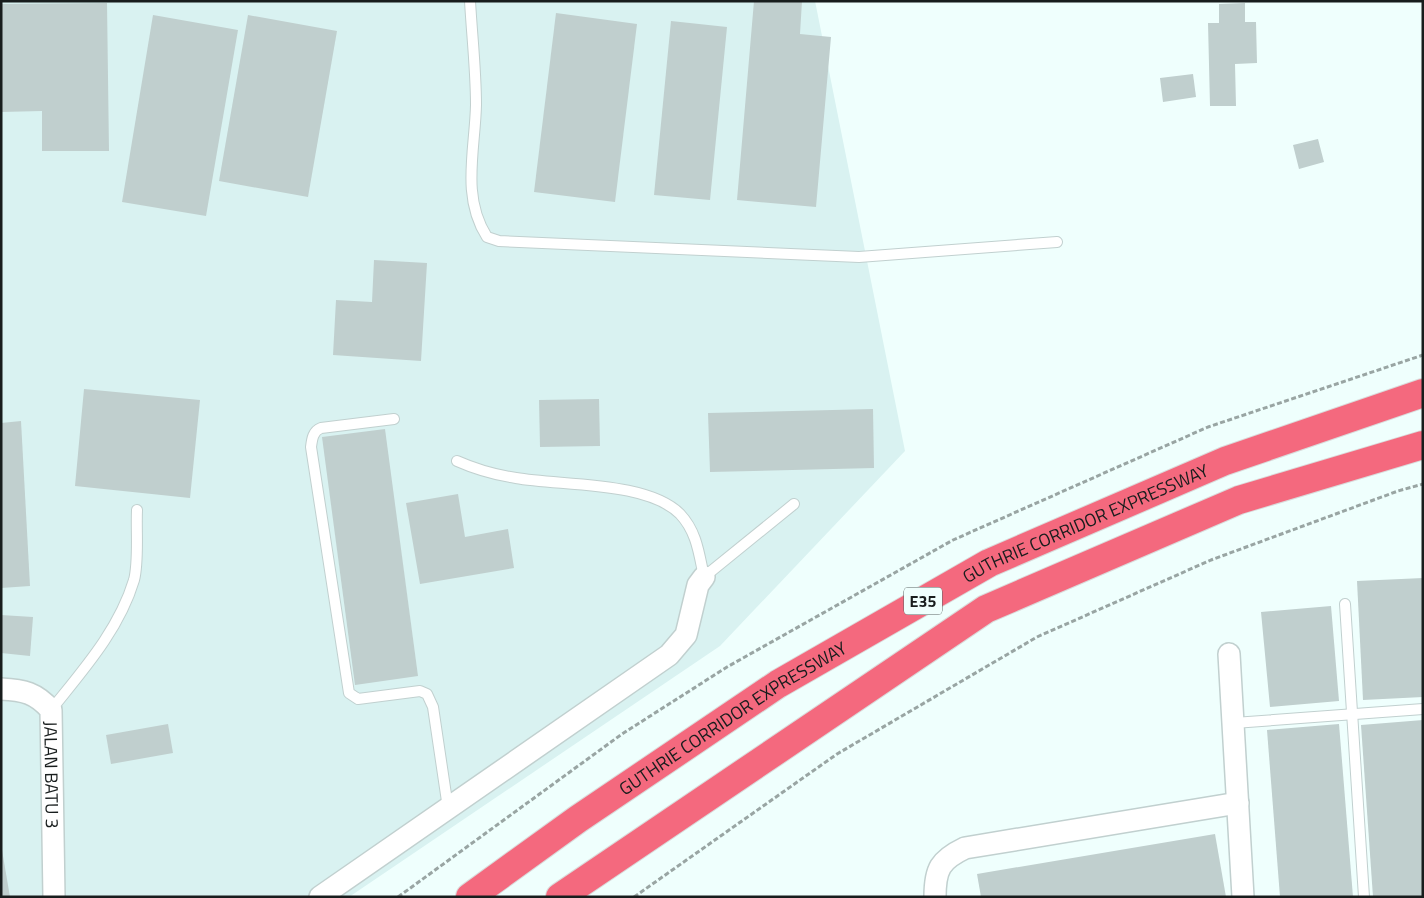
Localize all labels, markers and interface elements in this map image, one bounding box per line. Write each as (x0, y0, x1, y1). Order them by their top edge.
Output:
street label: GUTHRIE CORRIDOR EXPRESSWAY (957, 456, 1213, 589)
road number: E35 (904, 588, 942, 614)
street label: GUTHRIE CORRIDOR EXPRESSWAY (613, 634, 852, 801)
street label: JALAN BATU 3 (38, 721, 66, 829)

